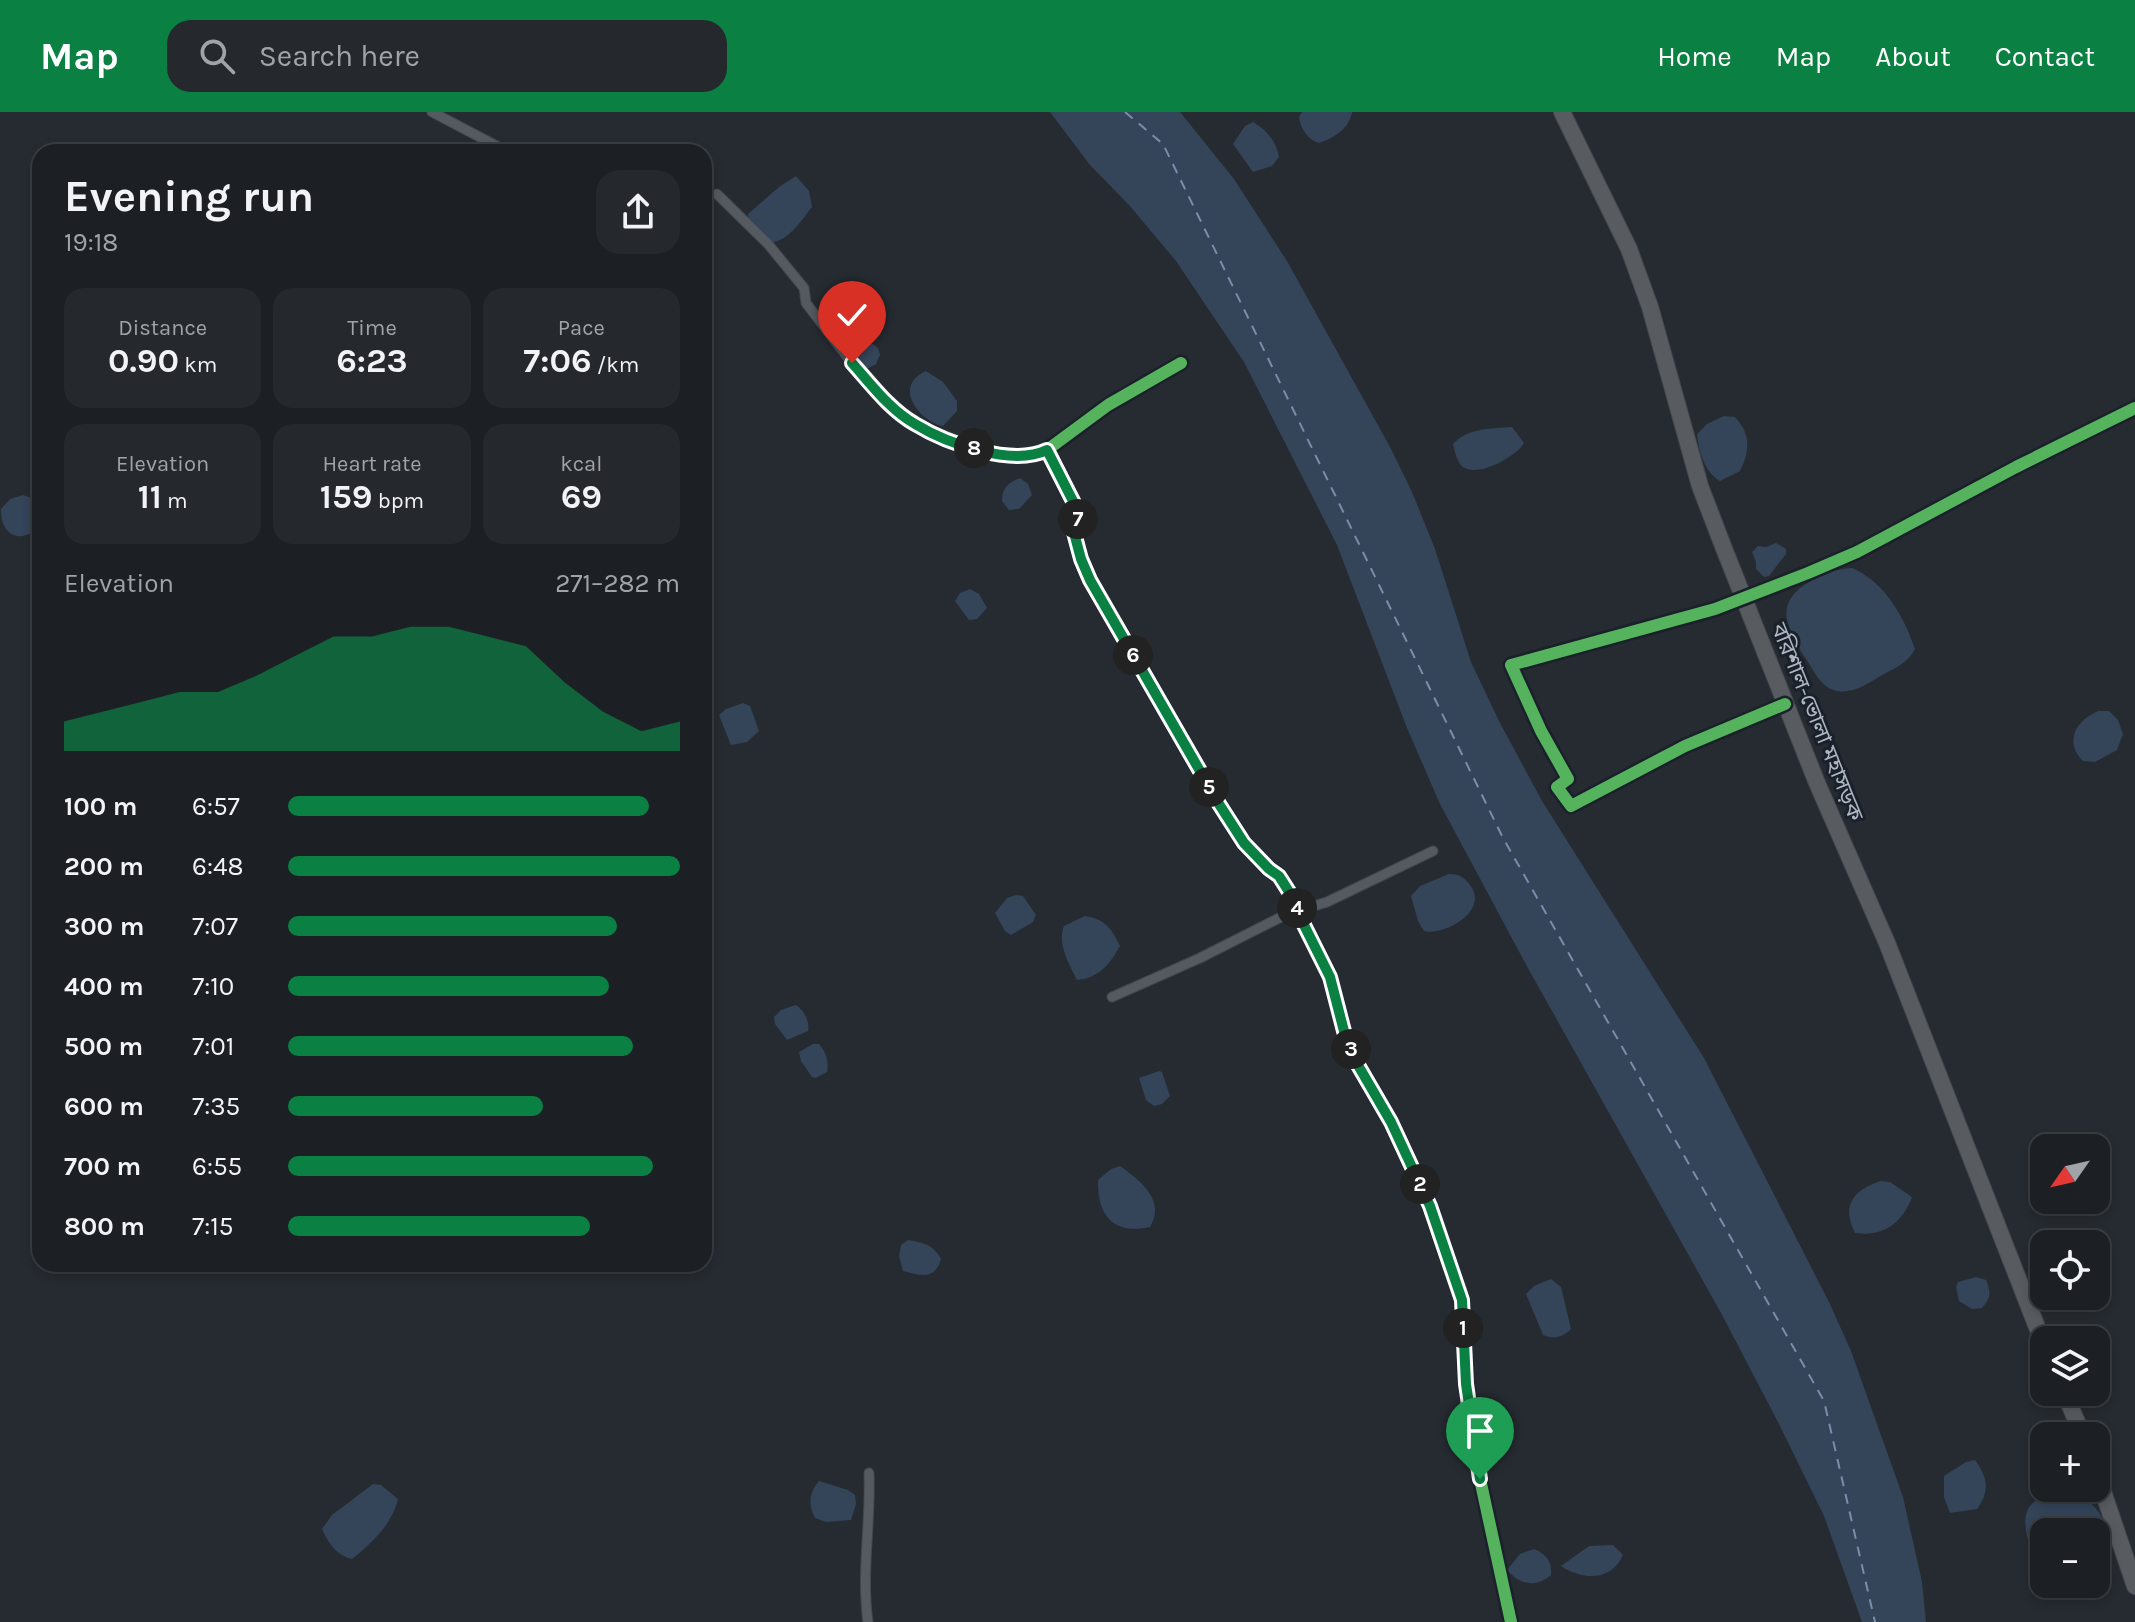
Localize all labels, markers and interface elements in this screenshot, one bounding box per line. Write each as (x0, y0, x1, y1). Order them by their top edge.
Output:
search box (167, 20, 727, 92)
text: Map (40, 34, 119, 79)
icon: search (195, 34, 239, 78)
text: Search here (259, 38, 420, 74)
text: Home (1657, 40, 1732, 73)
text: Map (1776, 40, 1831, 73)
text: About (1875, 40, 1951, 73)
text: Contact (1995, 40, 2095, 73)
button: share (596, 170, 680, 254)
text: Evening run (64, 171, 314, 222)
text: 19:18 (64, 227, 118, 258)
pin (818, 281, 886, 363)
icon: check (830, 293, 874, 337)
text: Distance (118, 315, 207, 341)
text: Time (347, 315, 397, 341)
text: Pace (558, 315, 605, 341)
text: 0.90 (108, 341, 179, 381)
text: 6:23 (336, 341, 408, 381)
text: 7:06 (523, 341, 592, 381)
text: km (179, 352, 217, 378)
text: /km (592, 352, 639, 378)
pin: 8 (954, 428, 994, 468)
text: 8 (967, 435, 981, 461)
text: Elevation (116, 451, 209, 477)
text: Heart rate (322, 451, 422, 477)
text: kcal (560, 451, 602, 477)
text: 11 (138, 477, 162, 517)
text: 159 (320, 477, 372, 517)
text: 69 (561, 477, 602, 517)
text: m (162, 488, 188, 514)
text: bpm (372, 488, 424, 514)
pin: 7 (1058, 499, 1098, 539)
text: 7 (1073, 506, 1083, 532)
text: Elevation (64, 568, 174, 599)
text: 271–282 m (555, 568, 680, 599)
street label: বরিশাল-ভোলা মহাসড়ক (1765, 618, 1869, 825)
pin: 6 (1113, 635, 1153, 675)
text: 6 (1126, 642, 1140, 668)
pin: 5 (1189, 767, 1229, 807)
text: 5 (1203, 774, 1215, 800)
text: 100 m (64, 791, 137, 822)
text: 6:57 (192, 791, 240, 822)
text: 200 m (64, 851, 144, 882)
text: 6:48 (192, 851, 243, 882)
pin: 4 (1277, 888, 1317, 928)
text: 4 (1290, 895, 1304, 921)
text: 300 m (64, 911, 144, 942)
text: 7:07 (192, 911, 238, 942)
text: 400 m (64, 971, 144, 1002)
text: 7:10 (192, 971, 234, 1002)
pin: 3 (1331, 1029, 1371, 1069)
text: 500 m (64, 1031, 143, 1062)
text: 7:01 (192, 1031, 234, 1062)
text: 3 (1344, 1036, 1358, 1062)
text: 600 m (64, 1091, 144, 1122)
text: 7:35 (192, 1091, 240, 1122)
north arrow (2030, 1134, 2110, 1214)
map controls (2030, 1134, 2110, 1598)
text: 700 m (64, 1151, 141, 1182)
text: 6:55 (192, 1151, 242, 1182)
pin: 2 (1400, 1164, 1440, 1204)
text: 2 (1413, 1171, 1427, 1197)
text: 800 m (64, 1211, 145, 1242)
text: 7:15 (192, 1211, 233, 1242)
button: locate (2030, 1230, 2110, 1310)
pin: 1 (1443, 1308, 1483, 1348)
text: 1 (1459, 1315, 1467, 1341)
button: layers (2030, 1326, 2110, 1406)
pin (1446, 1397, 1514, 1479)
icon: arrive (1458, 1409, 1502, 1453)
button: + (2030, 1422, 2110, 1502)
button: − (2030, 1518, 2110, 1598)

